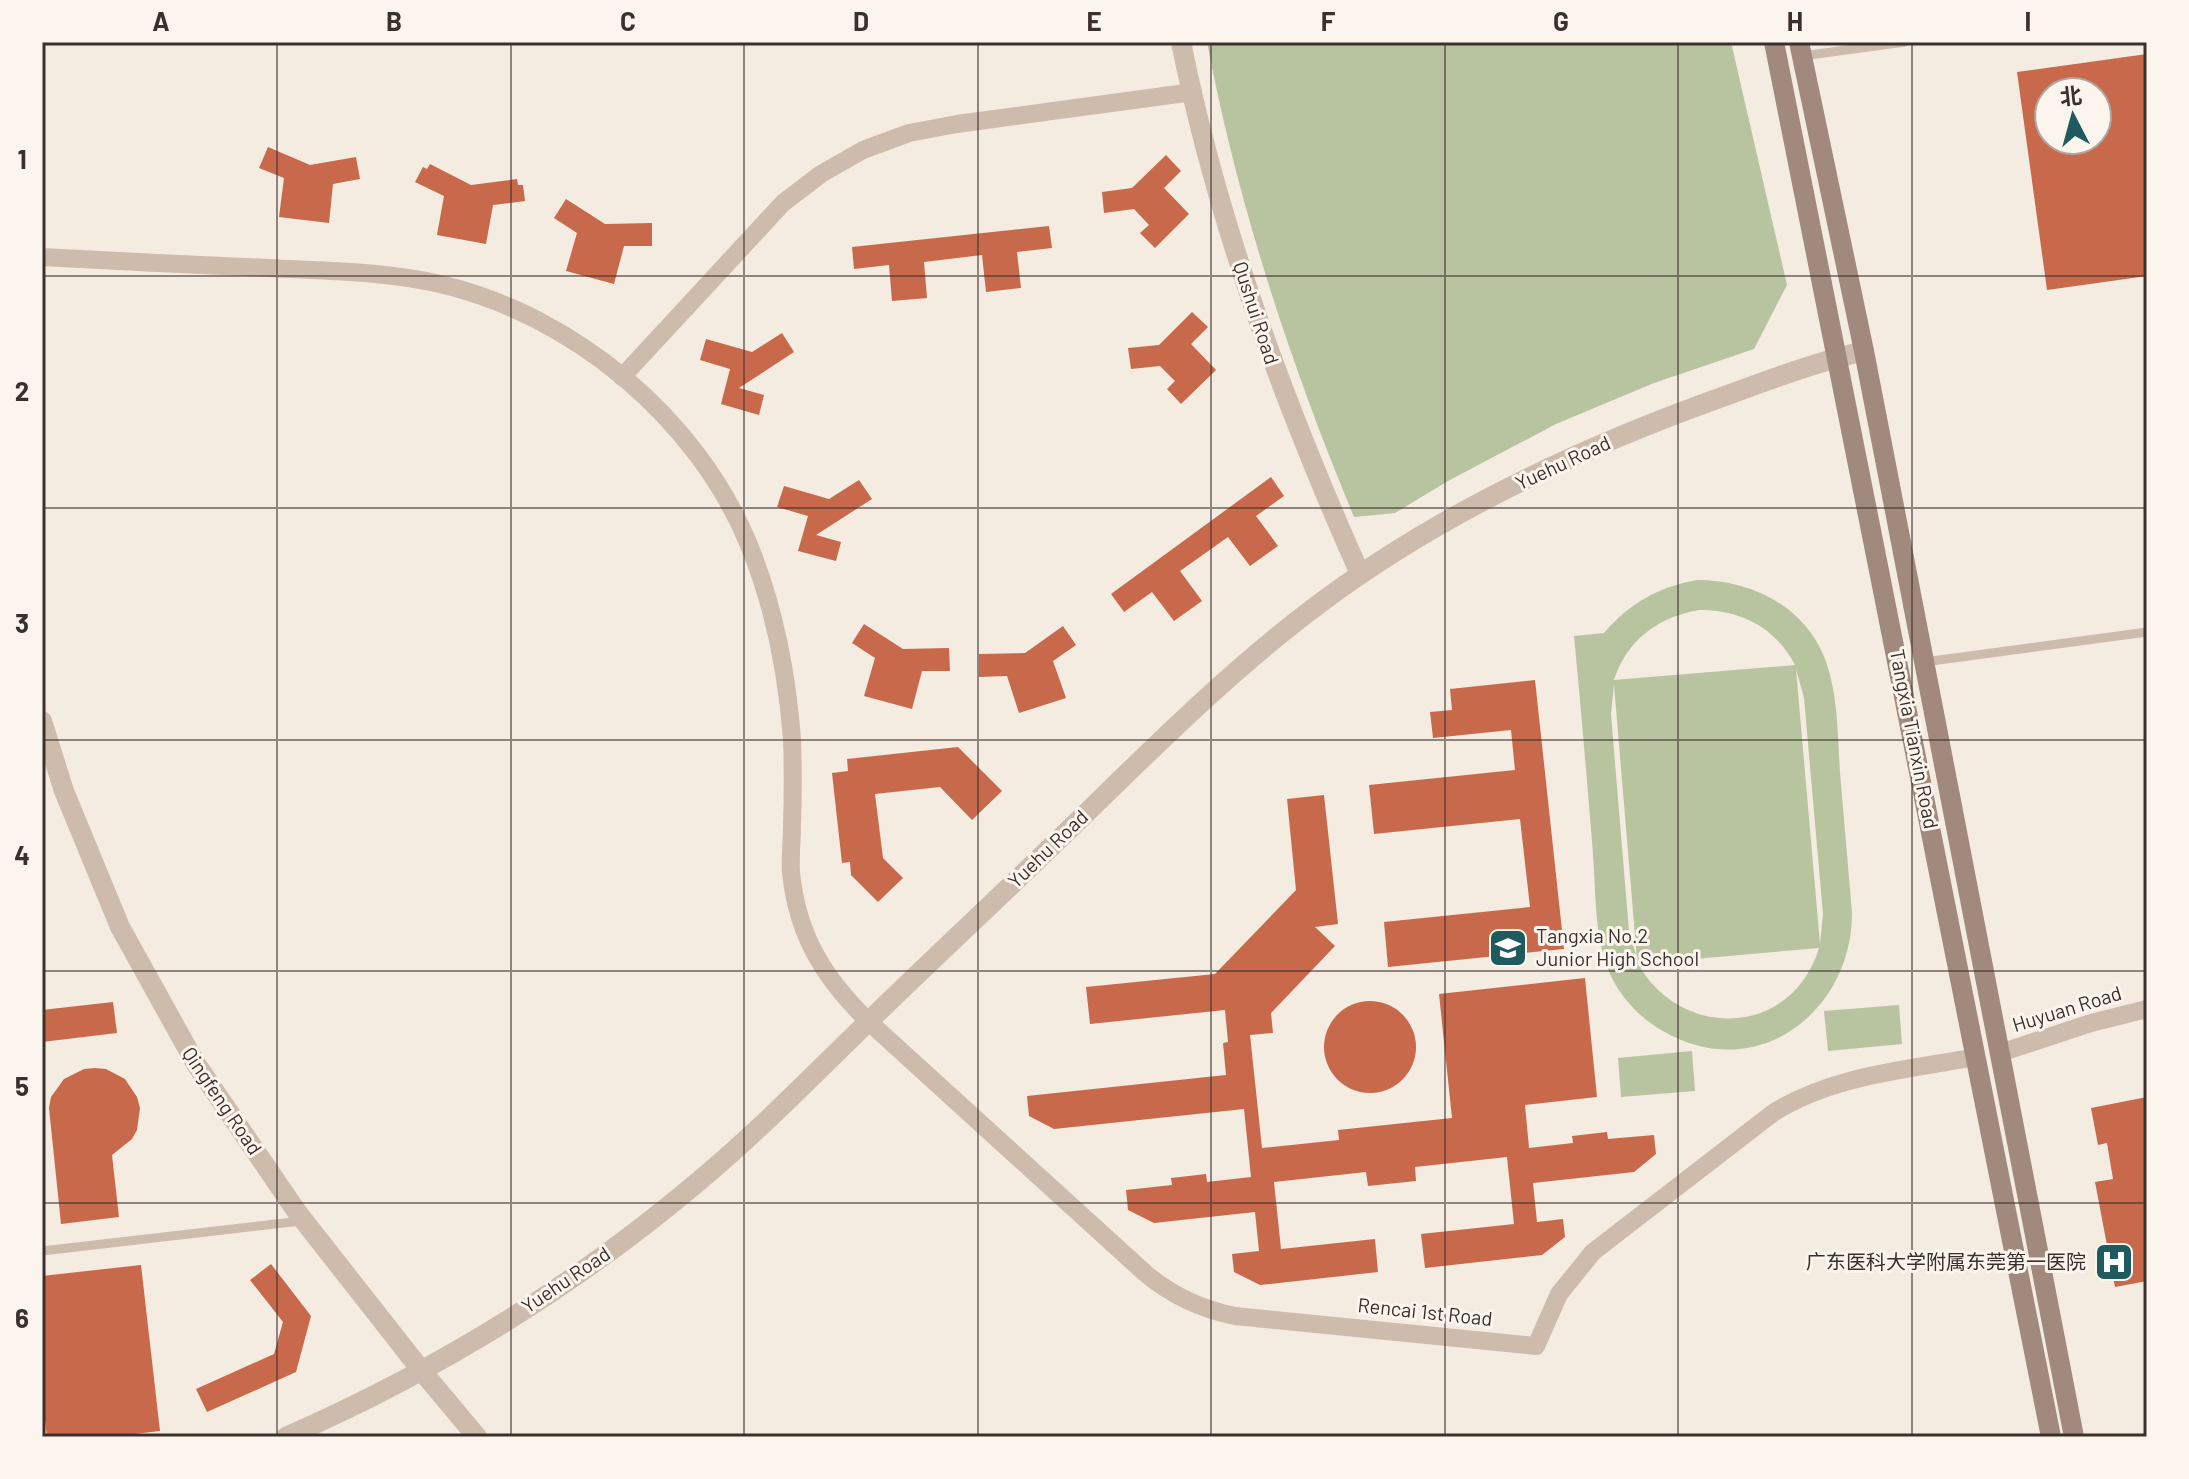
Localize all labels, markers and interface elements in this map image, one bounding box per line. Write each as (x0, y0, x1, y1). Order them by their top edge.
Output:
text: A (152, 5, 170, 36)
text: B (386, 5, 402, 36)
text: C (620, 5, 636, 36)
text: D (853, 5, 869, 36)
text: E (1086, 5, 1102, 36)
text: F (1321, 5, 1336, 36)
text: G (1553, 5, 1569, 36)
text: H (1787, 5, 1803, 36)
text: I (2025, 5, 2031, 36)
north arrow (2033, 76, 2113, 156)
text: 北 (2058, 81, 2083, 109)
text: 1 (17, 143, 27, 174)
street label: Qushui Road (1229, 258, 1285, 367)
text: 2 (15, 375, 29, 406)
street label: Yuehu Road (1511, 430, 1614, 494)
text: 3 (15, 607, 29, 638)
street label: Tangxia Tianxin Road (1886, 647, 1944, 831)
street label: Yuehu Road (1002, 804, 1092, 892)
text: 4 (14, 839, 30, 870)
place label: Tangxia No.2 Junior High School (1536, 923, 1699, 970)
school or university icon: Tangxia No.2 Junior High School (1487, 927, 1529, 969)
street label: Huyuan Road (2009, 980, 2124, 1036)
street label: Qingfeng Road (178, 1042, 268, 1159)
text: 5 (15, 1070, 29, 1101)
street label: Yuehu Road (517, 1241, 614, 1318)
hospital icon: 广东医科大学附属东莞第一医院 (2093, 1241, 2135, 1283)
place label: 广东医科大学附属东莞第一医院 (1806, 1249, 2086, 1273)
street label: Rencai 1st Road (1357, 1292, 1494, 1330)
text: 6 (15, 1302, 29, 1333)

